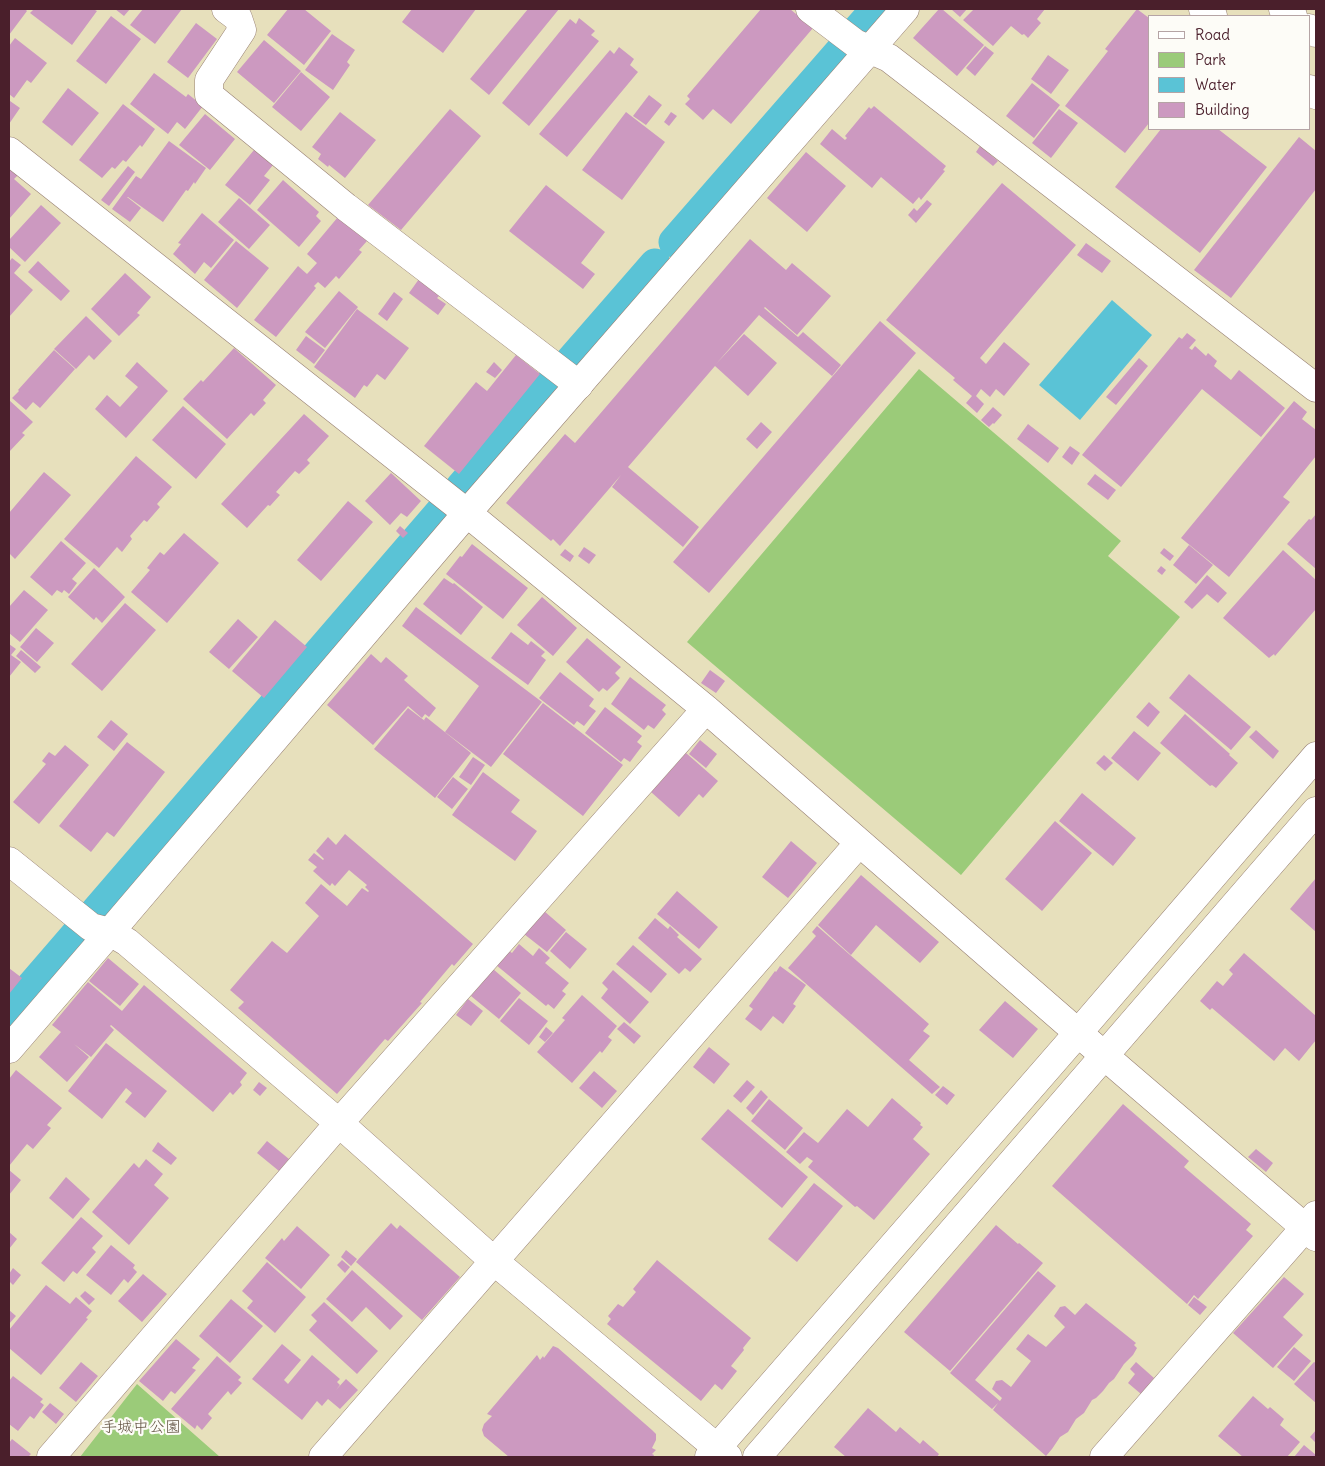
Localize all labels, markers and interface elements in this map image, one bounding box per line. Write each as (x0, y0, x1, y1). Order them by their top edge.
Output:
legend (1148, 15, 1310, 130)
text: Road (1195, 25, 1230, 44)
text: Park (1195, 50, 1226, 69)
text: Water (1195, 75, 1236, 94)
text: Building (1195, 100, 1250, 119)
park label: 手城中公園 (101, 1417, 181, 1437)

